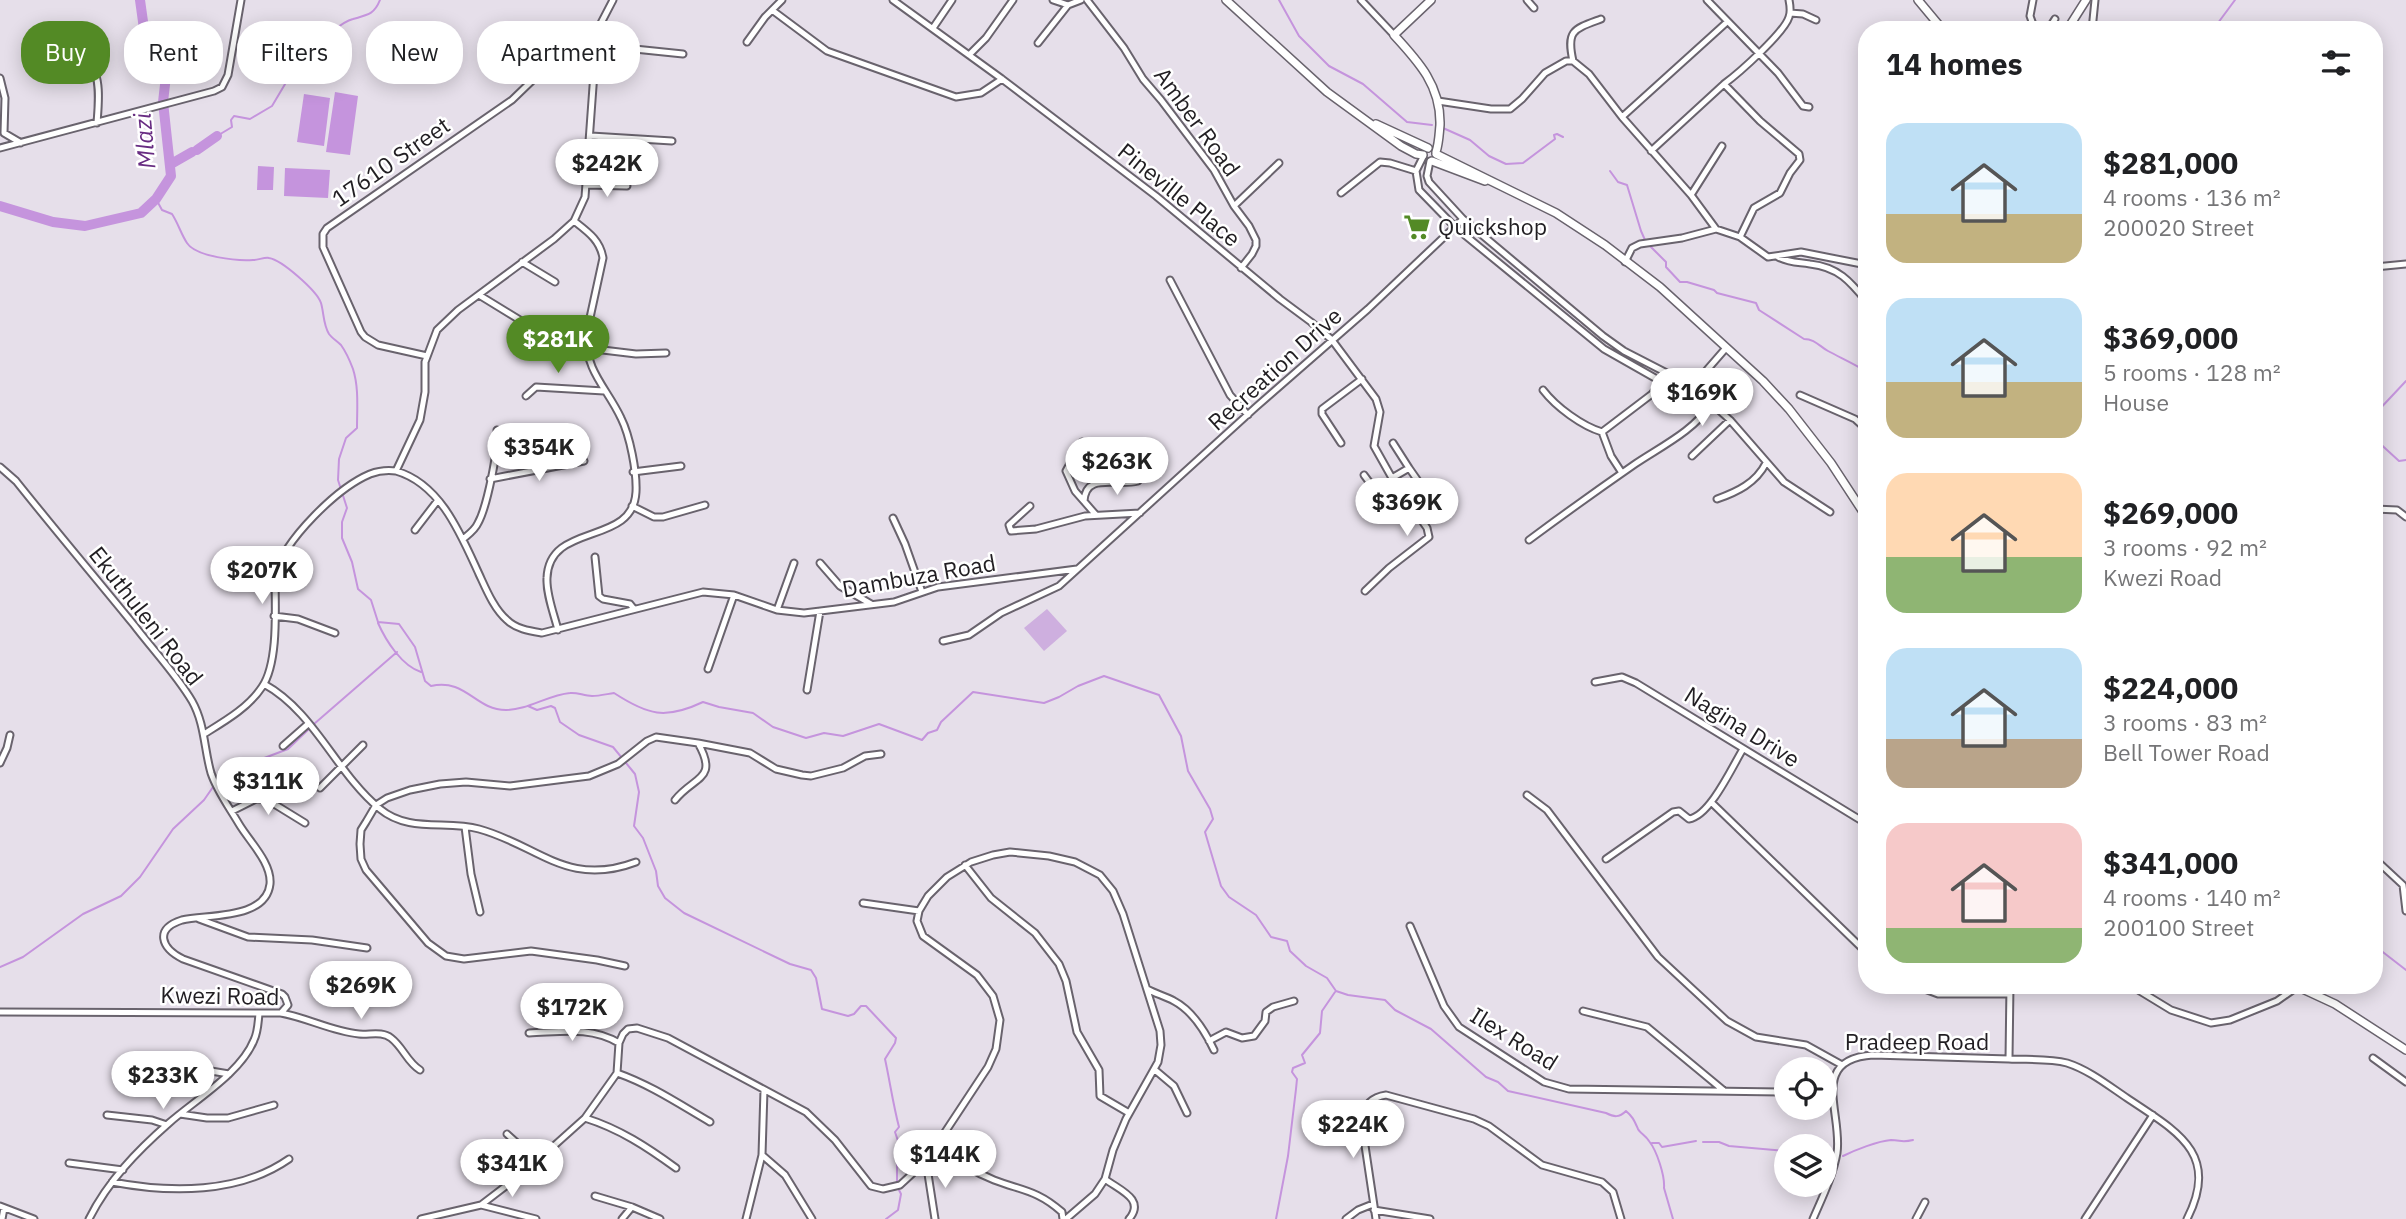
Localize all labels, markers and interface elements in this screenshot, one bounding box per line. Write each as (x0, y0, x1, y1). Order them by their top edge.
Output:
chip: Buy (21, 21, 110, 84)
chip: Rent (124, 21, 223, 84)
chip: Filters (237, 21, 352, 84)
chip: New (366, 21, 463, 84)
chip: Apartment (477, 21, 640, 84)
text: 14 homes (1886, 44, 2023, 83)
icon: filters (2317, 44, 2355, 82)
street label: Amber Road (1148, 61, 1247, 182)
street label: 17610 Street (325, 109, 455, 213)
water label: Mlazi (126, 111, 162, 171)
street label: Pineville Place (1112, 136, 1247, 253)
pin: $242K (558, 140, 656, 199)
text: $281,000 (2103, 143, 2238, 182)
text: $242K (571, 147, 643, 177)
icon: home (1942, 151, 2026, 235)
text: 4 rooms · 136 m² (2103, 182, 2281, 212)
place label: Quickshop (1438, 211, 1547, 241)
supermarket icon: Quickshop (1402, 212, 1432, 242)
text: 200020 Street (2103, 212, 2254, 242)
street label: Recreation Drive (1201, 300, 1348, 436)
pin: $281K (509, 316, 607, 375)
text: $369,000 (2103, 318, 2238, 357)
text: $281K (522, 323, 594, 353)
icon: home (1942, 326, 2026, 410)
text: 5 rooms · 128 m² (2103, 357, 2281, 387)
pin: $169K (1653, 368, 1751, 428)
text: $169K (1666, 376, 1738, 406)
text: House (2103, 387, 2169, 417)
pin: $354K (490, 424, 588, 483)
text: $354K (503, 431, 575, 461)
pin: $263K (1068, 438, 1166, 497)
text: $263K (1081, 445, 1153, 475)
pin: $369K (1358, 478, 1456, 538)
text: $369K (1371, 486, 1443, 516)
text: $269,000 (2103, 493, 2238, 532)
icon: home (1942, 501, 2026, 585)
text: 3 rooms · 92 m² (2103, 532, 2267, 562)
street label: Ekuthuleni Road (83, 540, 211, 691)
pin: $207K (213, 546, 311, 606)
street label: Dambuza Road (840, 547, 998, 603)
text: $207K (226, 554, 298, 584)
text: Kwezi Road (2103, 562, 2222, 592)
text: $224,000 (2103, 668, 2238, 707)
icon: home (1942, 676, 2026, 760)
street label: Nagina Drive (1679, 679, 1806, 773)
text: 3 rooms · 83 m² (2103, 707, 2267, 737)
text: Bell Tower Road (2103, 737, 2270, 767)
pin: $311K (219, 758, 317, 817)
text: $311K (232, 765, 304, 795)
text: $341,000 (2103, 843, 2238, 882)
icon: home (1942, 851, 2026, 935)
text: 4 rooms · 140 m² (2103, 882, 2281, 912)
text: 200100 Street (2103, 912, 2254, 942)
pin: $269K (312, 962, 410, 1021)
text: $269K (325, 969, 397, 999)
street label: Kwezi Road (160, 979, 280, 1011)
pin: $172K (523, 984, 621, 1043)
text: $172K (536, 991, 608, 1021)
street label: Ilex Road (1465, 1000, 1564, 1077)
street label: Pradeep Road (1845, 1026, 1989, 1056)
pin: $233K (114, 1052, 212, 1111)
map controls (1774, 1057, 1837, 1197)
button: locate (1774, 1057, 1837, 1120)
text: $233K (127, 1059, 199, 1089)
pin: $224K (1304, 1100, 1402, 1160)
text: $224K (1317, 1108, 1389, 1138)
pin: $144K (896, 1130, 994, 1190)
button: layers (1774, 1134, 1837, 1197)
text: $144K (909, 1138, 981, 1168)
pin: $341K (463, 1140, 561, 1199)
text: $341K (476, 1147, 548, 1177)

